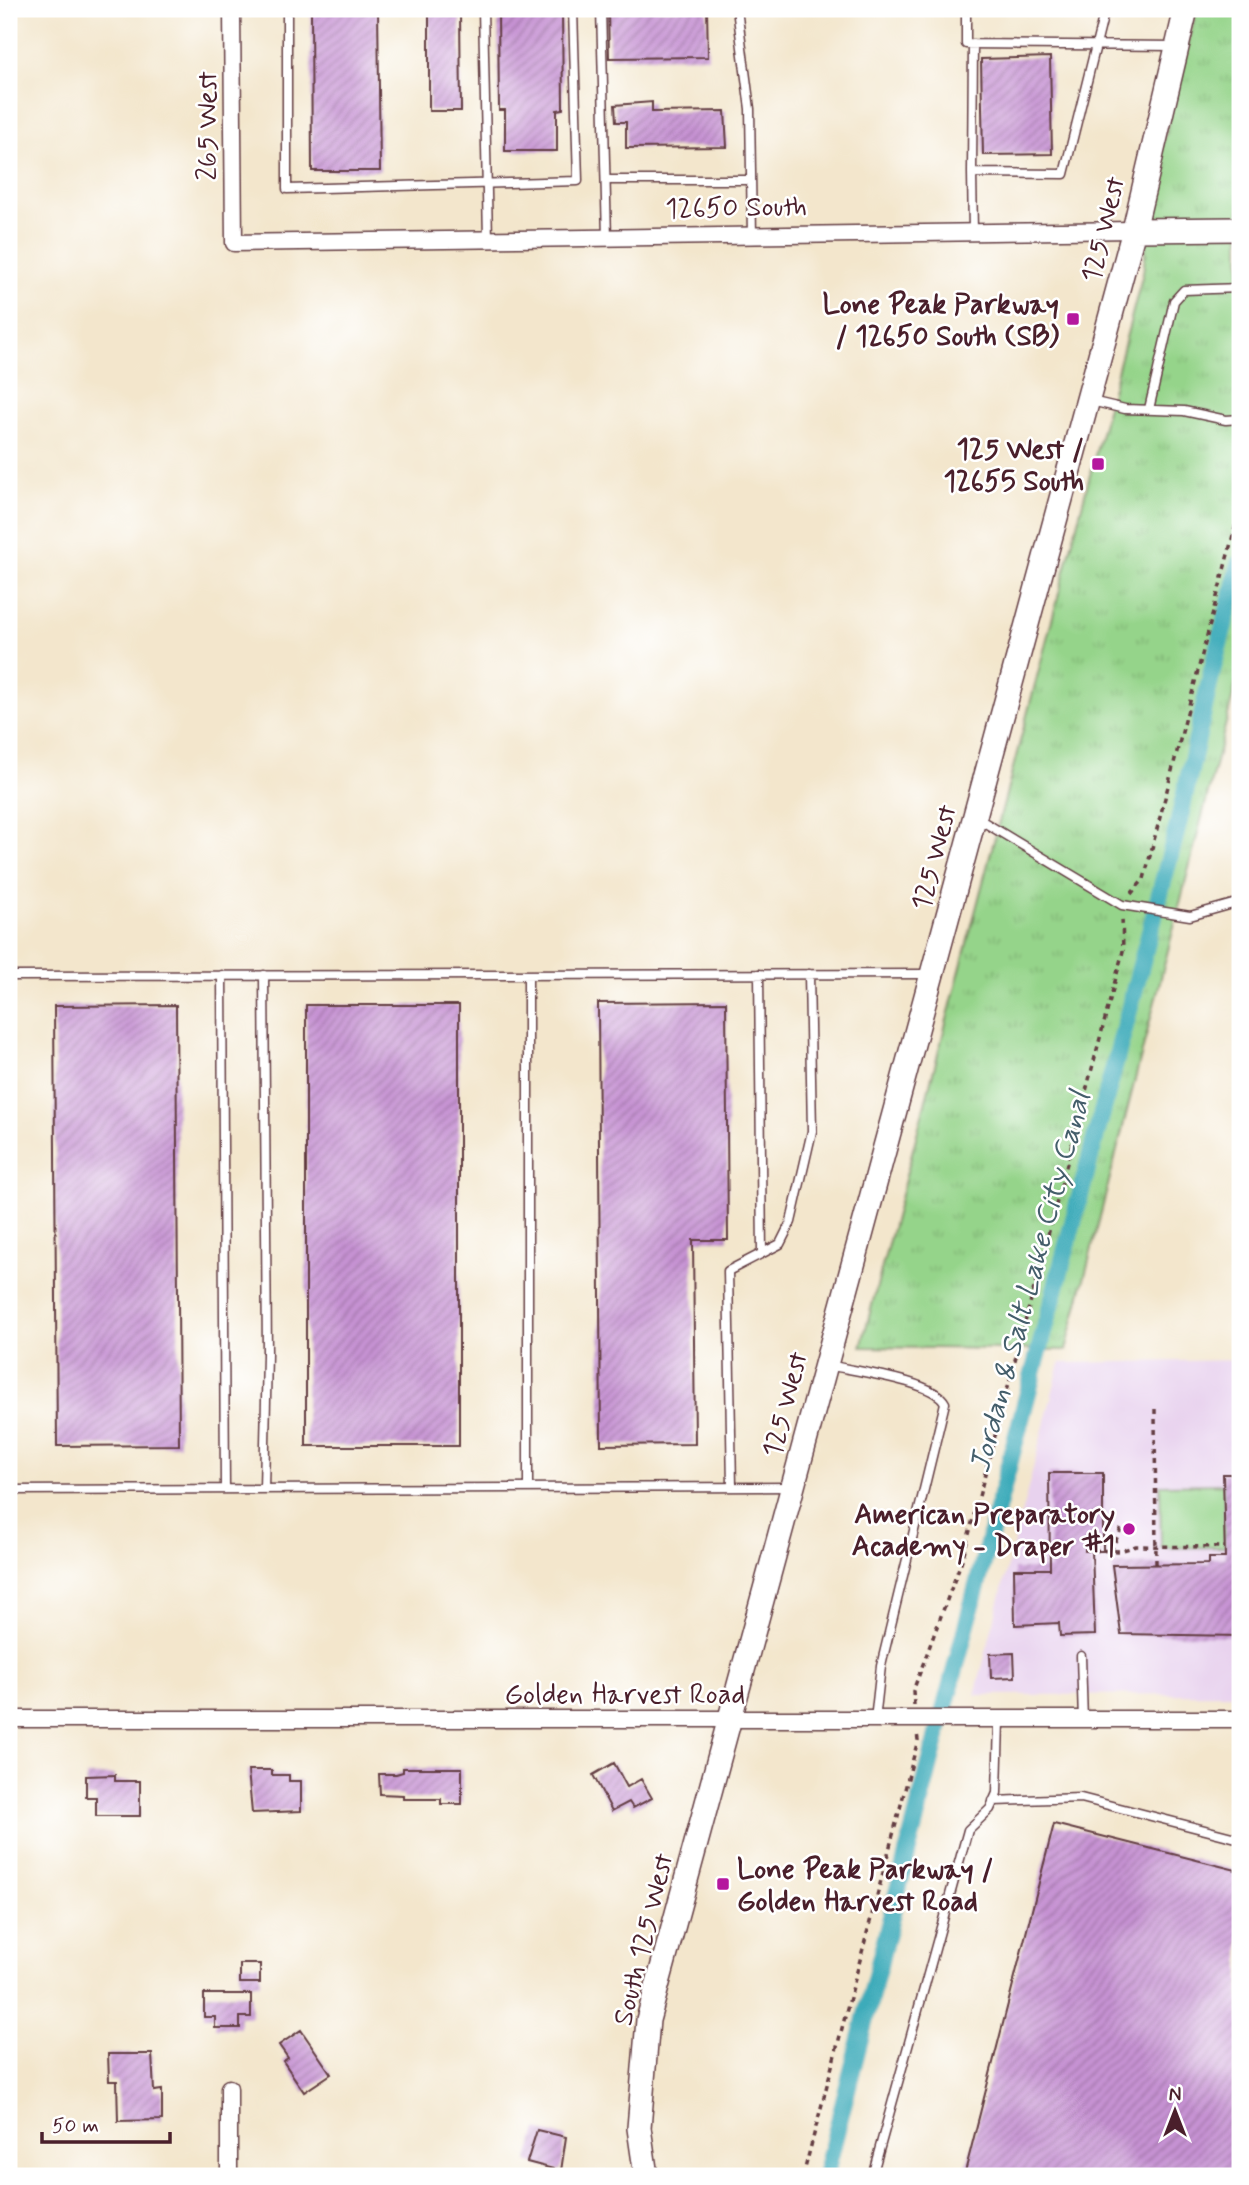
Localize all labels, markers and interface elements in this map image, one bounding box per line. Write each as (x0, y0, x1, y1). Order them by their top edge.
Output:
street label: 265 West (190, 70, 227, 181)
street label: 125 West (1073, 172, 1136, 286)
street label: 12650 South (665, 189, 807, 228)
place label: Lone Peak Parkway / 12650 South (SB) (822, 287, 1059, 356)
marker: Lone Peak Parkway / 12650 South (SB) (1065, 311, 1081, 327)
place label: 125 West / 12655 South (943, 432, 1084, 501)
marker: 125 West / 12655 South (1090, 456, 1106, 472)
street label: 125 West (904, 800, 967, 915)
water label: Jordan & Salt Lake City Canal (961, 1085, 1101, 1477)
street label: 125 West (755, 1347, 818, 1462)
place label: American Preparatory Academy - Draper #1 (852, 1497, 1115, 1566)
marker: American Preparatory Academy - Draper #1 (1121, 1521, 1137, 1537)
street label: Golden Harvest Road (505, 1677, 745, 1714)
street label: South 125 West (605, 1849, 684, 2030)
place label: Lone Peak Parkway / Golden Harvest Road (737, 1852, 993, 1921)
marker: Lone Peak Parkway / Golden Harvest Road (715, 1876, 731, 1892)
north arrow (1140, 2076, 1210, 2146)
text: N (1169, 2083, 1181, 2108)
scale bar (42, 2101, 170, 2145)
text: 50 m (52, 2112, 99, 2140)

